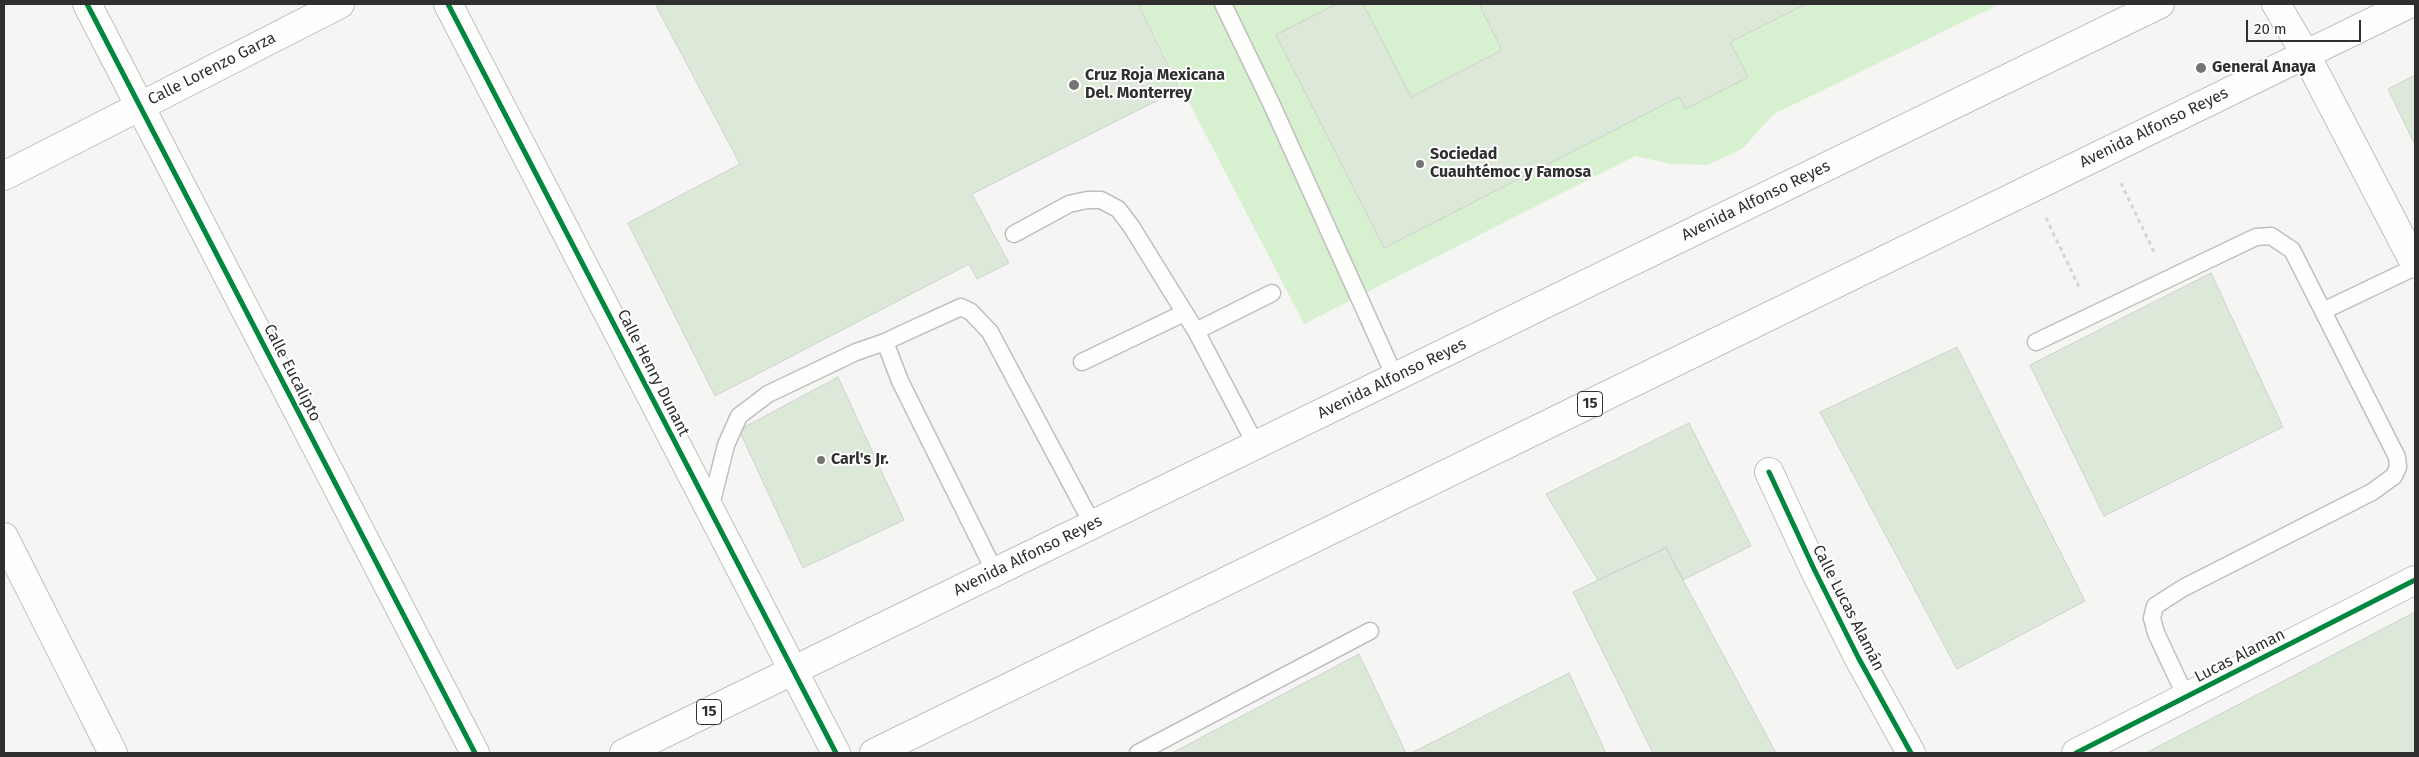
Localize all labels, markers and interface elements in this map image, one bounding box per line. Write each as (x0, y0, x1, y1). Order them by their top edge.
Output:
scale bar (2249, 10, 2364, 42)
text: 20 m (2254, 20, 2287, 38)
street label: Calle Lorenzo Garza (145, 28, 279, 110)
place label: General Anaya (2212, 58, 2316, 78)
marker: General Anaya (2194, 61, 2208, 75)
place label: Cruz Roja Mexicana Del. Monterrey (1085, 66, 1225, 104)
marker: Cruz Roja Mexicana Del. Monterrey (1067, 78, 1081, 92)
street label: Avenida Alfonso Reyes (2077, 84, 2231, 172)
place label: Sociedad Cuauhtémoc y Famosa (1430, 145, 1591, 183)
street label: Avenida Alfonso Reyes (1679, 157, 1833, 245)
marker: Sociedad Cuauhtémoc y Famosa (1414, 158, 1426, 170)
street label: Calle Henry Dunant (613, 306, 693, 440)
street label: Calle Eucalipto (259, 321, 325, 425)
street label: Avenida Alfonso Reyes (1315, 335, 1469, 423)
road number: 15 (1578, 392, 1602, 416)
place label: Carl's Jr. (831, 450, 889, 470)
marker: Carl's Jr. (815, 454, 827, 466)
street label: Avenida Alfonso Reyes (951, 512, 1105, 600)
street label: Calle Lucas Alamán (1808, 542, 1888, 674)
street label: Lucas Alaman (2192, 625, 2288, 687)
road number: 15 (696, 700, 722, 724)

